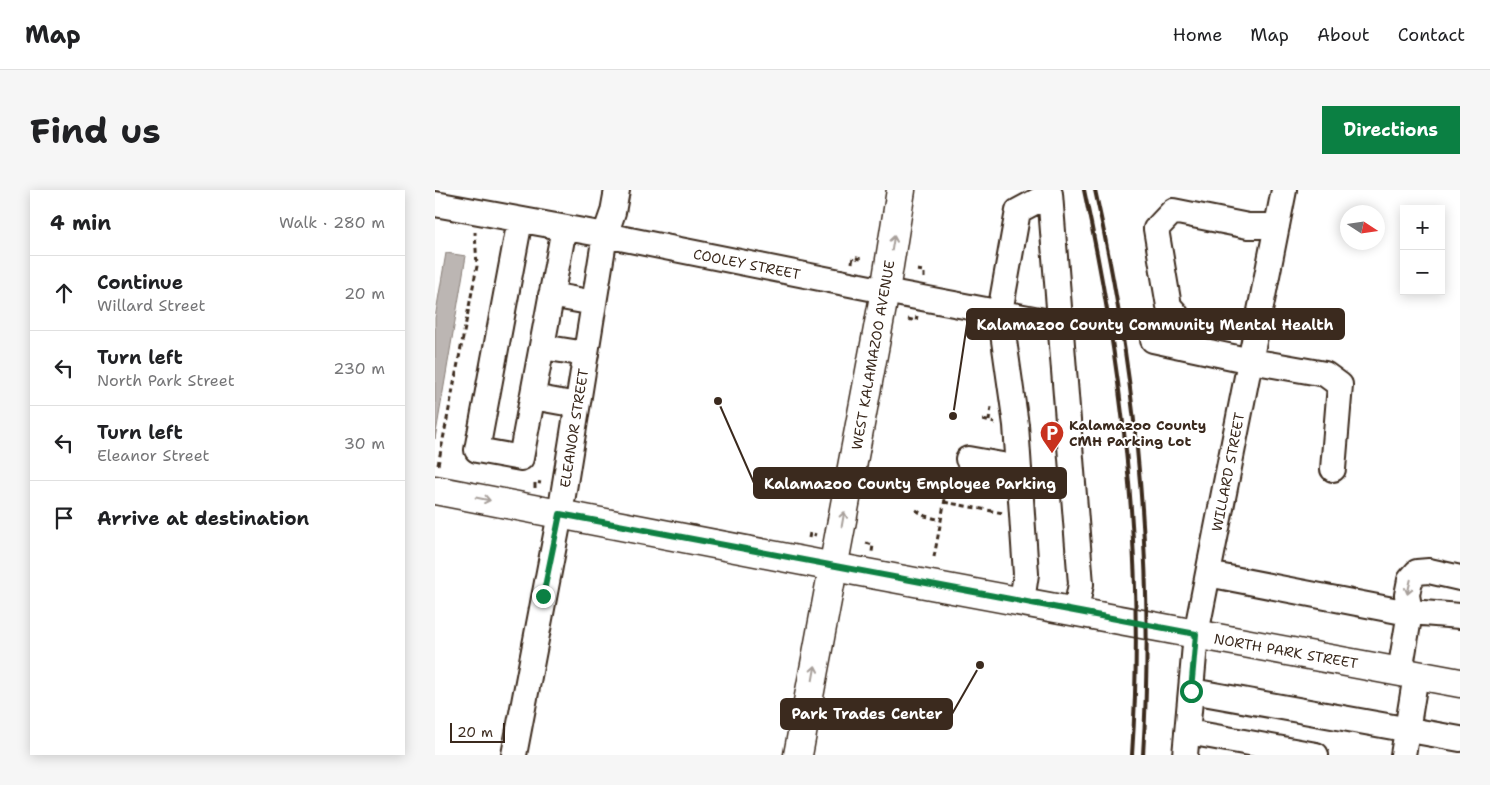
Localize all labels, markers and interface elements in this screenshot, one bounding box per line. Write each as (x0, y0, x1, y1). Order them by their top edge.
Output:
text: Map (25, 19, 81, 51)
text: Home (1173, 23, 1222, 47)
text: Map (1250, 23, 1289, 47)
text: About (1317, 23, 1370, 47)
text: Contact (1398, 23, 1465, 47)
button: Directions (1322, 106, 1460, 154)
text: Find us (30, 107, 161, 154)
north arrow (1340, 205, 1385, 250)
map controls (1400, 205, 1445, 295)
button: + (1400, 205, 1445, 250)
text: 4 min (50, 209, 111, 237)
text: Walk · 280 m (279, 212, 385, 233)
one-way arrow (888, 235, 898, 251)
street label: COOLEY STREET (692, 245, 803, 283)
button: − (1400, 250, 1445, 295)
street label: WEST KALAMAZOO AVENUE (847, 259, 899, 451)
text: Continue (97, 270, 183, 295)
icon: ahead (50, 279, 78, 307)
text: 20 m (344, 283, 385, 304)
text: Willard Street (97, 295, 206, 316)
callout: Kalamazoo County Community Mental Health (967, 309, 1344, 339)
text: Kalamazoo County Community Mental Health (976, 315, 1334, 335)
text: Turn left (97, 345, 183, 370)
icon: left (50, 354, 78, 382)
text: 230 m (333, 358, 385, 379)
street label: ELEANOR STREET (556, 367, 592, 489)
text: North Park Street (97, 370, 235, 391)
street label: WILLARD STREET (1208, 411, 1248, 533)
place label: Kalamazoo County CMH Parking Lot (1069, 416, 1206, 450)
text: Turn left (97, 420, 183, 445)
parking icon: Kalamazoo County CMH Parking Lot (1039, 420, 1065, 454)
icon: left (50, 429, 78, 457)
text: 30 m (344, 433, 385, 454)
text: Eleanor Street (97, 445, 210, 466)
callout: Kalamazoo County Employee Parking (754, 468, 1066, 498)
text: Kalamazoo County Employee Parking (764, 474, 1056, 494)
one-way arrow (474, 495, 490, 504)
icon: arrive (50, 504, 78, 532)
text: Arrive at destination (97, 506, 309, 531)
one-way arrow (838, 511, 848, 527)
one-way arrow (1404, 578, 1413, 594)
route end (532, 585, 555, 608)
street label: NORTH PARK STREET (1213, 629, 1360, 673)
one-way arrow (809, 665, 819, 681)
route start (1180, 680, 1203, 703)
callout: Park Trades Center (781, 699, 952, 729)
text: Park Trades Center (791, 704, 943, 724)
scale bar (450, 720, 505, 743)
text: 20 m (457, 723, 493, 741)

